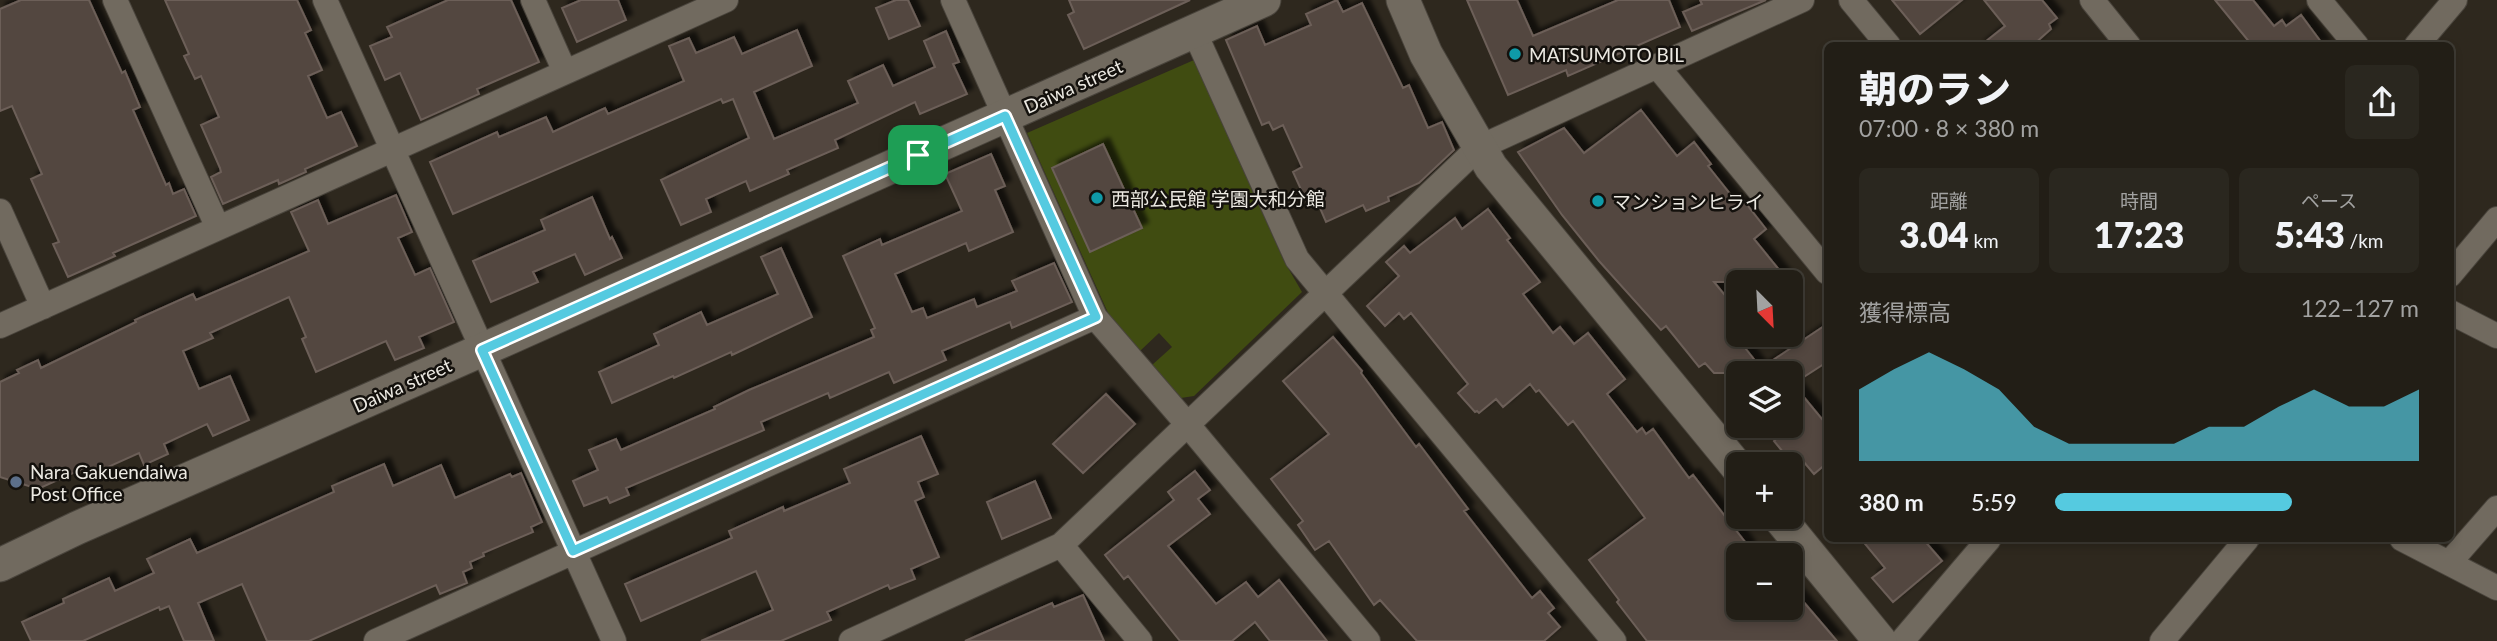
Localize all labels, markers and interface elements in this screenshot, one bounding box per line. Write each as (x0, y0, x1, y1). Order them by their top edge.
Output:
place label: MATSUMOTO BIL (1529, 43, 1684, 66)
marker: MATSUMOTO BIL (1507, 46, 1523, 62)
street label: Daiwa street (1020, 54, 1126, 118)
text: 朝のラン (1859, 65, 2011, 111)
button: share (2345, 65, 2419, 139)
text: 07:00 · 8 × 380 m (1859, 114, 2039, 142)
pin (888, 125, 948, 185)
icon: arrive (899, 136, 937, 174)
place label: 西部公民館 学園大和分館 (1111, 187, 1325, 210)
text: 距離 (1930, 189, 1968, 212)
text: 時間 (2120, 189, 2158, 212)
text: ペース (2301, 189, 2357, 212)
marker: 西部公民館 学園大和分館 (1089, 190, 1105, 206)
place label: マンションヒライ (1612, 190, 1764, 213)
marker: マンションヒライ (1590, 193, 1606, 209)
text: 3.04 (1899, 213, 1969, 255)
text: 17:23 (2094, 213, 2184, 255)
text: 5:43 (2275, 213, 2345, 255)
text: km (1969, 229, 1999, 252)
text: /km (2345, 229, 2383, 252)
north arrow (1726, 270, 1802, 346)
map controls (1726, 270, 1803, 620)
text: 122–127 m (2301, 294, 2419, 322)
text: 獲得標高 (1859, 298, 1951, 326)
street label: Daiwa street (349, 353, 455, 417)
button: layers (1726, 361, 1803, 438)
button: + (1726, 452, 1803, 529)
place label: Nara Gakuendaiwa Post Office (30, 460, 188, 505)
marker: Nara Gakuendaiwa Post Office (8, 474, 24, 490)
text: 380 m (1859, 488, 1924, 516)
text: 5:59 (1971, 488, 2017, 516)
button: − (1726, 543, 1803, 620)

